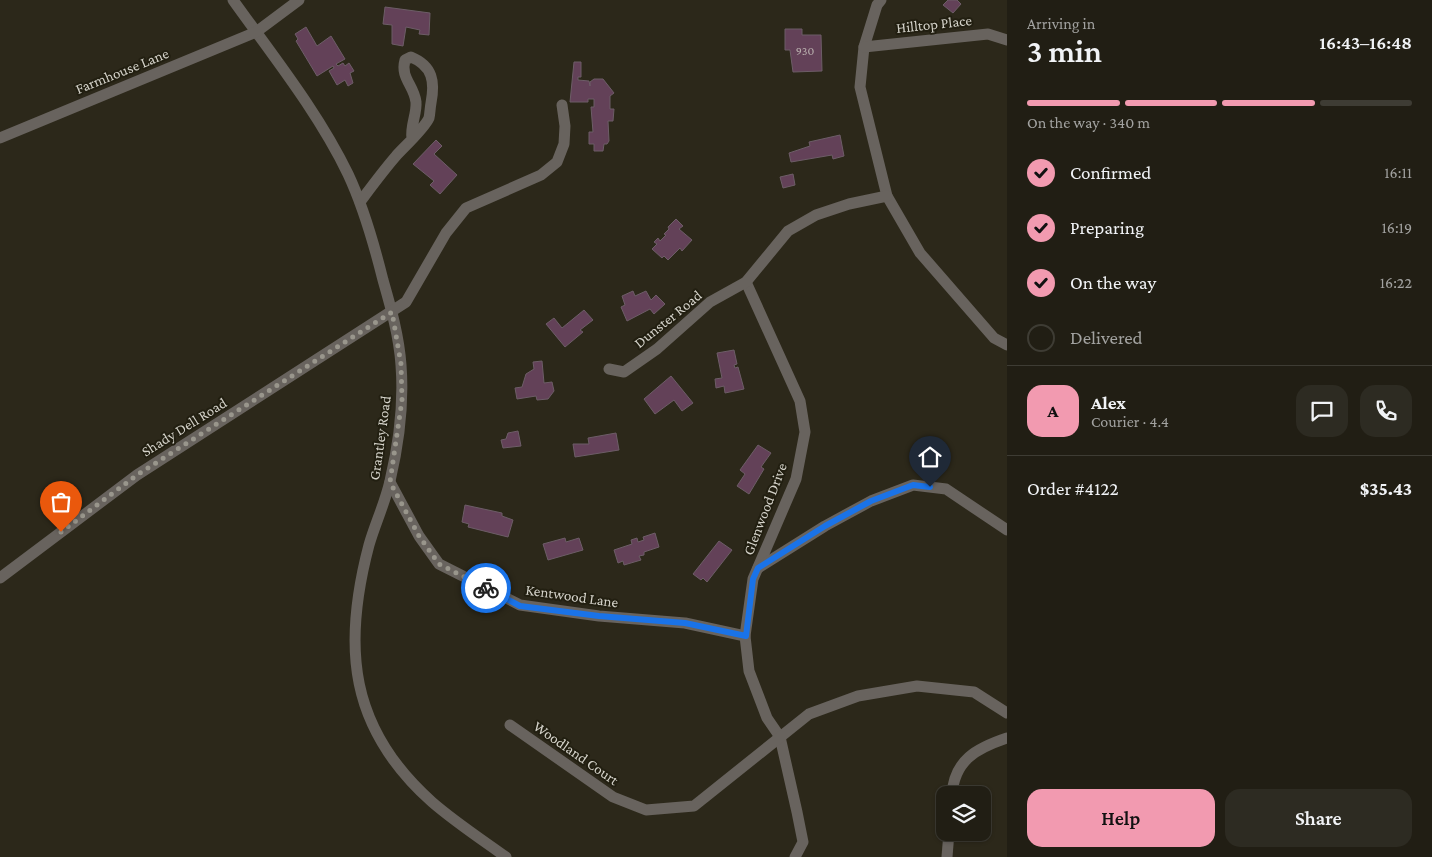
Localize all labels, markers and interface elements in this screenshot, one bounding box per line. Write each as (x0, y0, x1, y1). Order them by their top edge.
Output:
street label: Hilltop Place (895, 12, 973, 37)
text: Arriving in (1027, 15, 1095, 32)
text: 16:43–16:48 (1319, 32, 1412, 53)
text: 3 min (1027, 33, 1102, 69)
house number: 930 (796, 44, 814, 58)
street label: Farmhouse Lane (73, 45, 171, 97)
text: On the way · 340 m (1027, 114, 1150, 131)
icon: check (1027, 159, 1055, 187)
text: Confirmed (1070, 162, 1151, 183)
text: 16:11 (1384, 164, 1412, 181)
icon: check (1027, 214, 1055, 242)
text: Preparing (1070, 217, 1144, 238)
text: 16:19 (1381, 219, 1412, 236)
icon: check (1027, 269, 1055, 297)
text: On the way (1070, 272, 1156, 293)
text: 16:22 (1380, 274, 1412, 291)
street label: Dunster Road (631, 287, 705, 351)
text: Delivered (1070, 327, 1143, 348)
button: chat (1296, 385, 1348, 437)
button: phone (1360, 385, 1412, 437)
text: Alex (1091, 392, 1126, 413)
street label: Shady Dell Road (138, 394, 230, 460)
street label: Grantley Road (366, 395, 395, 481)
text: A (1047, 400, 1059, 421)
text: Courier · 4.4 (1091, 413, 1169, 430)
pin (909, 436, 951, 487)
icon: home (916, 443, 944, 471)
street label: Glenwood Drive (740, 460, 790, 557)
text: Order #4122 (1027, 478, 1119, 499)
text: $35.43 (1360, 478, 1412, 499)
pin (40, 481, 82, 532)
icon: bag (47, 488, 75, 516)
courier (461, 563, 511, 613)
icon: bike (472, 574, 500, 602)
street label: Kentwood Lane (525, 582, 620, 610)
street label: Woodland Court (530, 718, 622, 789)
map controls (936, 786, 991, 841)
button: layers (936, 786, 991, 841)
button: Help (1027, 789, 1215, 847)
button: Share (1225, 789, 1412, 847)

